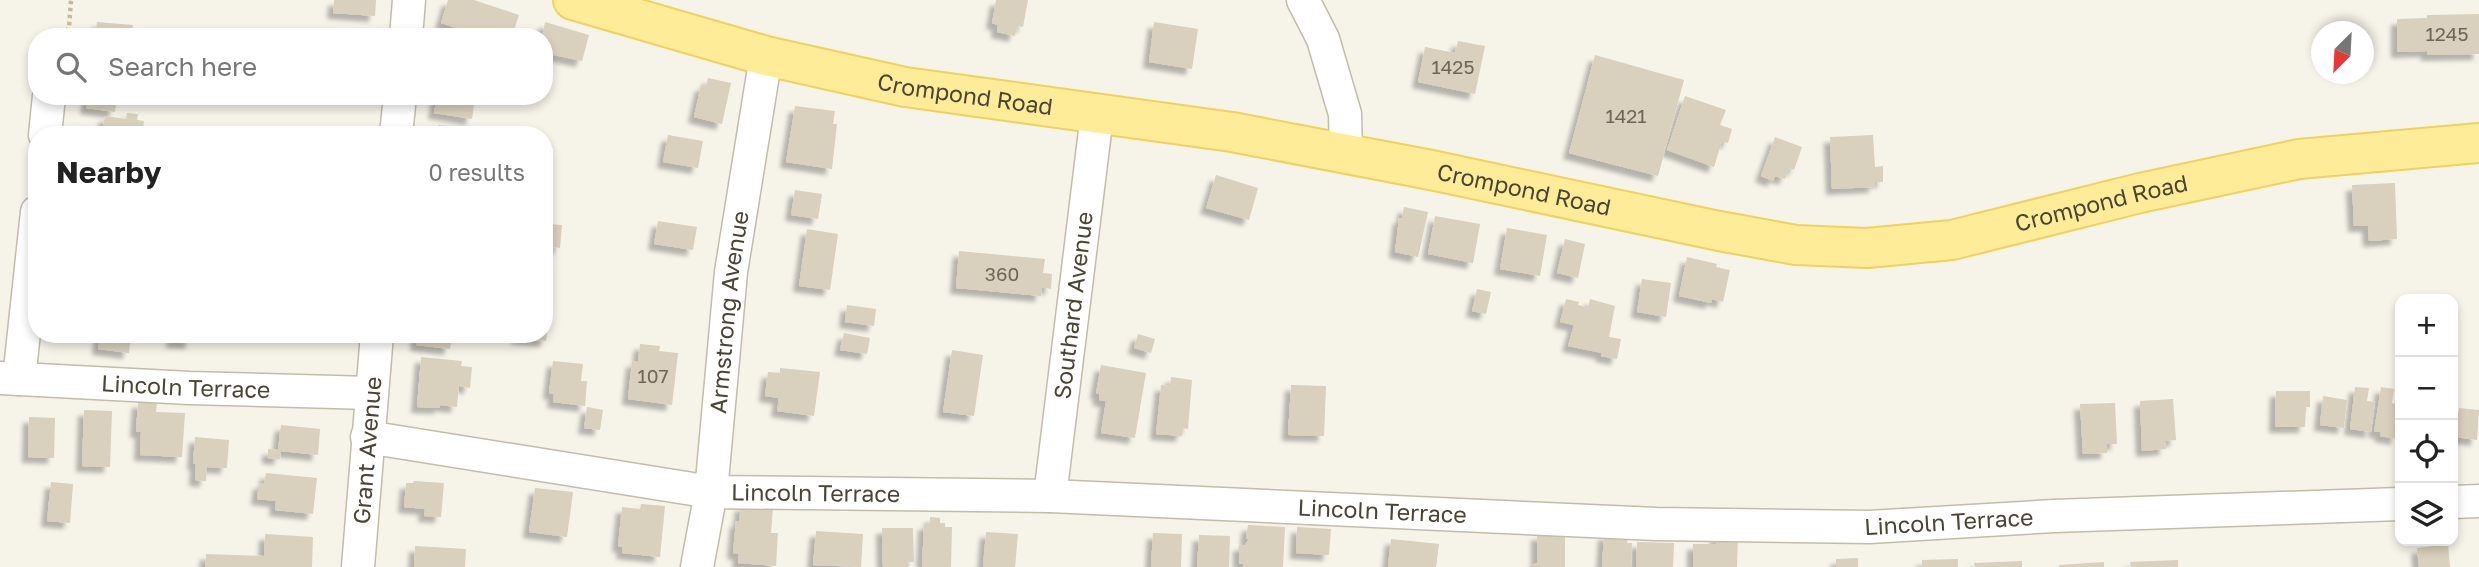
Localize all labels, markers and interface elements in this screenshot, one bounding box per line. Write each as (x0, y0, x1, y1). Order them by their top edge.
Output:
north arrow (2311, 21, 2374, 84)
house number: 1245 (2426, 22, 2468, 45)
search box (28, 28, 553, 105)
icon: search (52, 48, 90, 86)
text: Search here (108, 51, 257, 82)
house number: 1425 (1432, 55, 1474, 78)
street label: Crompond Road (875, 66, 1055, 120)
house number: 1421 (1605, 104, 1647, 127)
text: Nearby (56, 154, 161, 190)
street label: Crompond Road (1435, 157, 1614, 221)
text: 0 results (429, 158, 525, 186)
street label: Crompond Road (2012, 168, 2190, 237)
street label: Armstrong Avenue (703, 209, 754, 415)
street label: Southard Avenue (1047, 210, 1098, 401)
house number: 360 (985, 262, 1019, 285)
map controls (2395, 294, 2458, 546)
button: + (2395, 294, 2458, 357)
button: − (2395, 357, 2458, 420)
house number: 107 (637, 364, 669, 387)
street label: Lincoln Terrace (101, 368, 271, 403)
street label: Grant Avenue (347, 375, 386, 525)
button: locate (2395, 420, 2458, 483)
street label: Lincoln Terrace (731, 477, 900, 507)
button: layers (2395, 483, 2458, 546)
street label: Lincoln Terrace (1297, 492, 1467, 528)
street label: Lincoln Terrace (1863, 502, 2034, 540)

